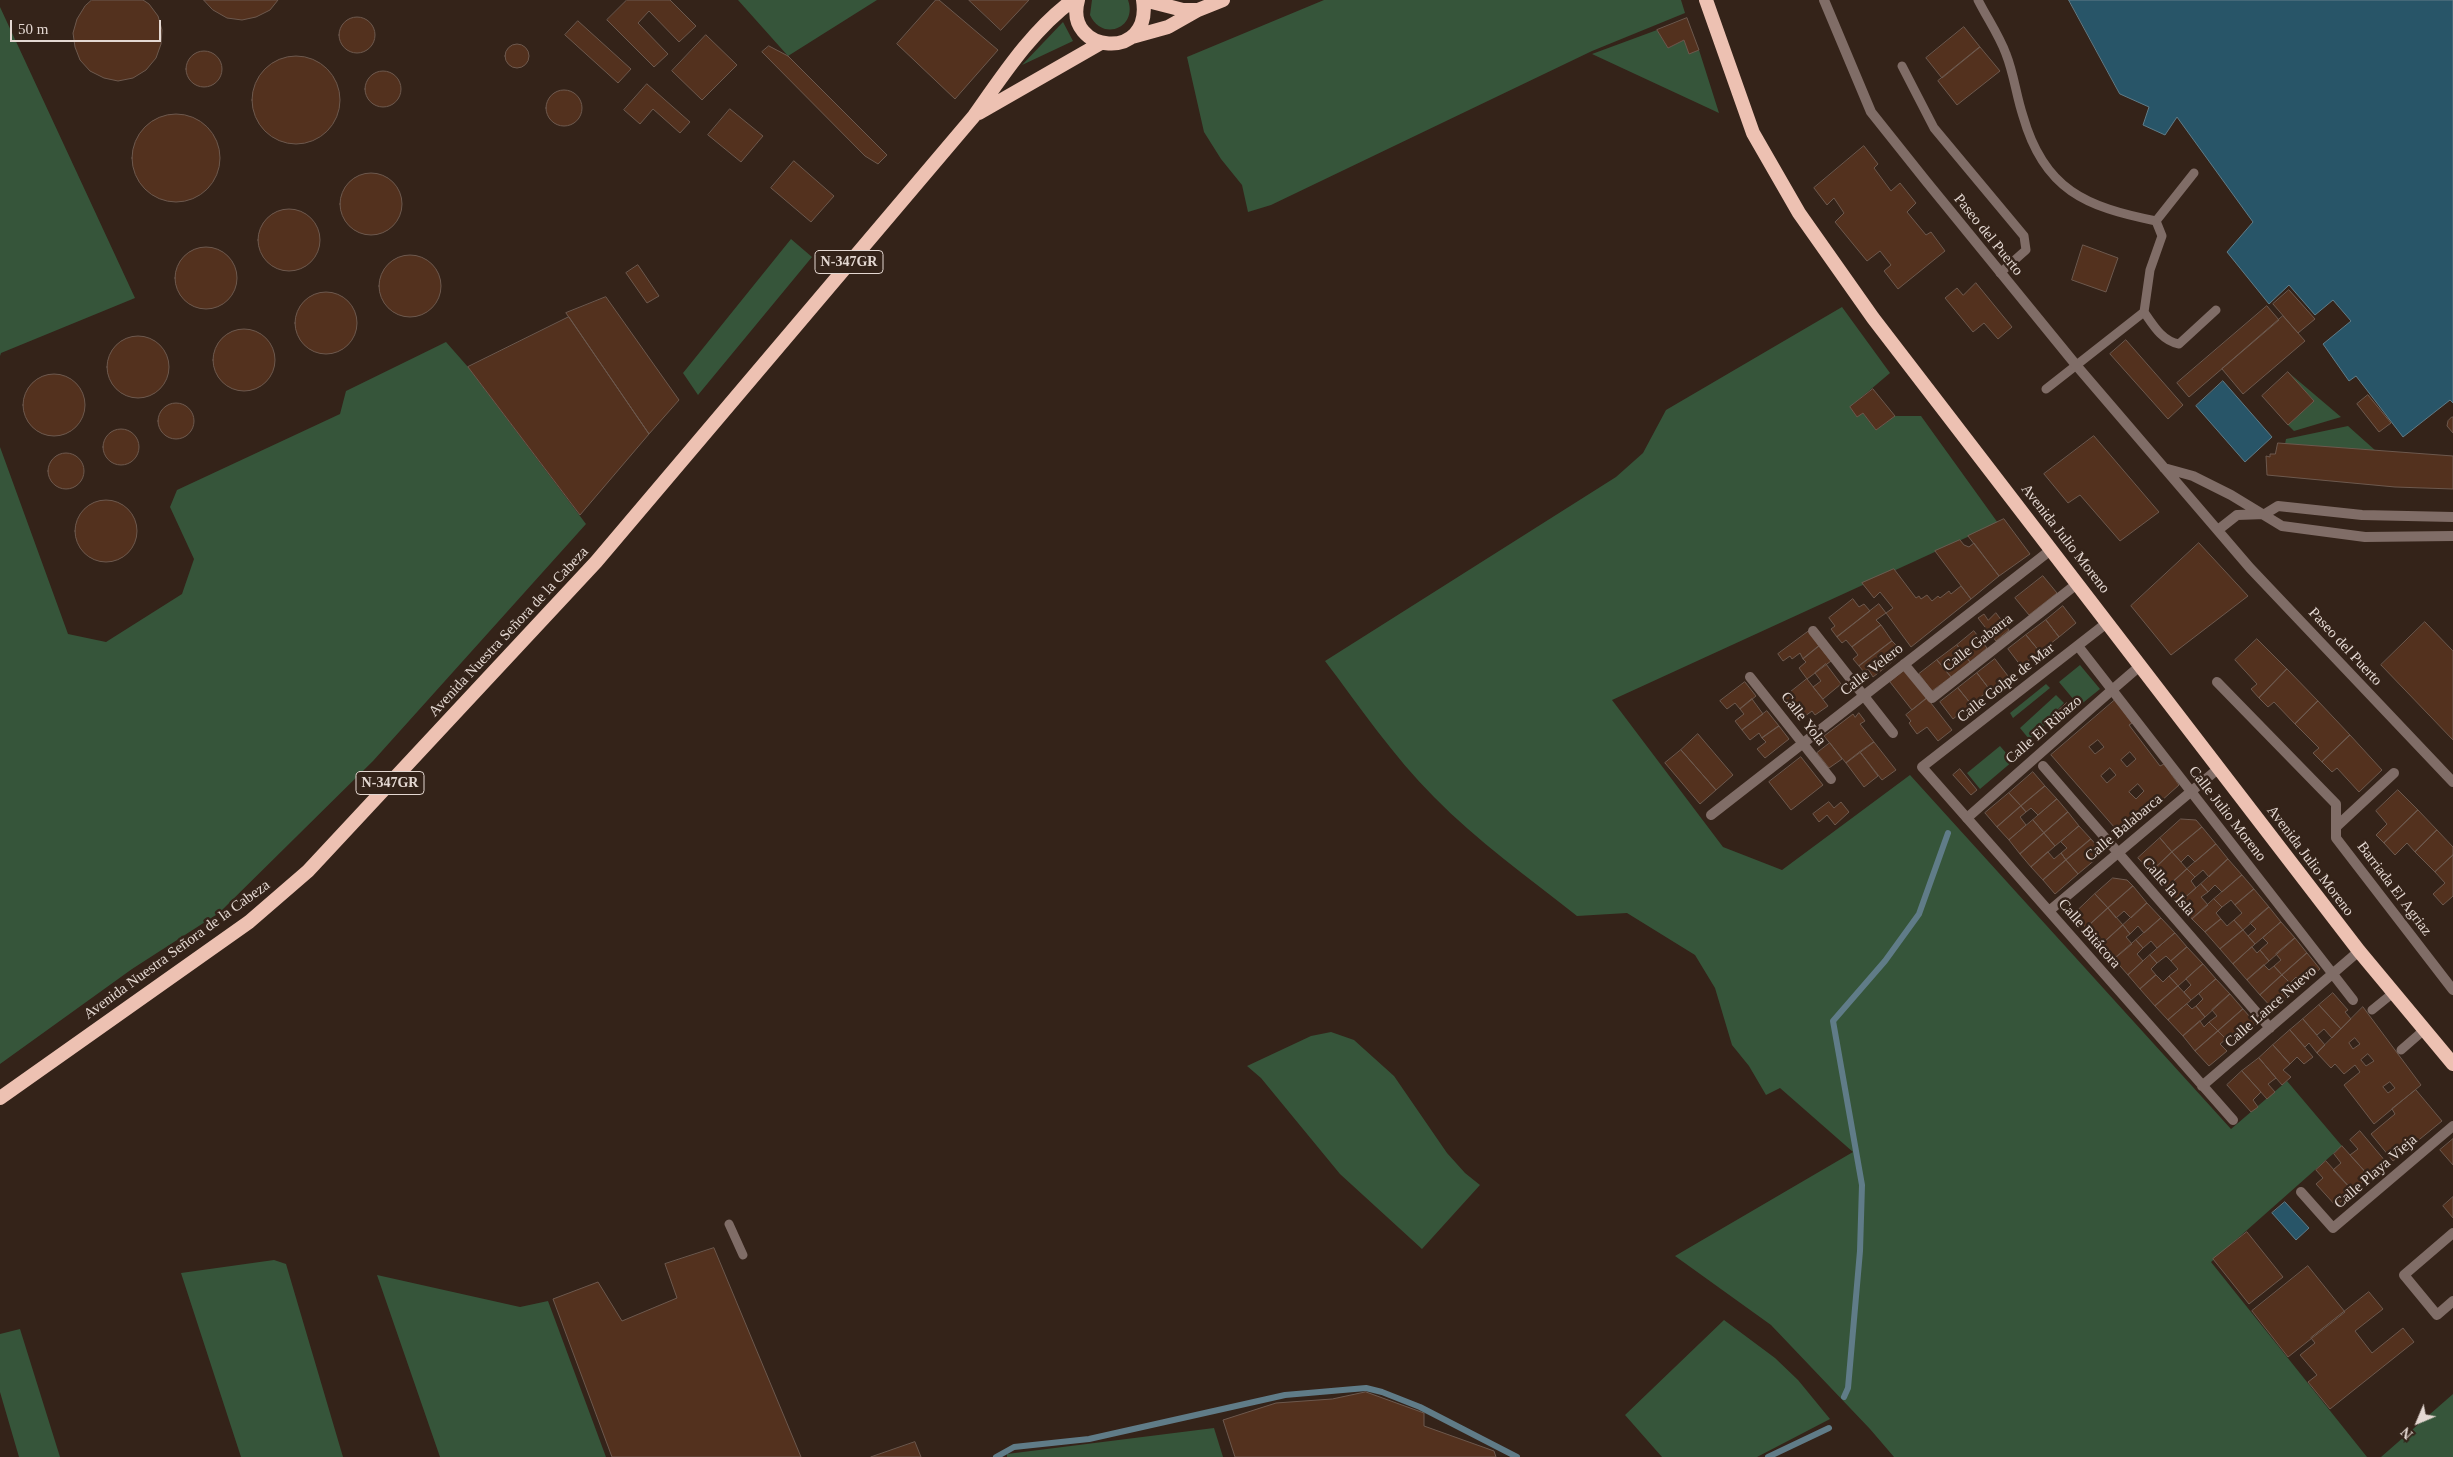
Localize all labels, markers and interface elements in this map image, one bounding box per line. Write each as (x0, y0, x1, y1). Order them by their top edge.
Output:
scale bar (12, 10, 164, 42)
text: 50 m (18, 21, 48, 37)
street label: Paseo del Puerto (1950, 190, 2026, 280)
road number: N-347GR (815, 250, 883, 274)
street label: Avenida Julio Moreno (2017, 481, 2113, 597)
street label: Avenida Nuestra Señora de la Cabeza (425, 543, 593, 721)
street label: Paseo del Puerto (2304, 604, 2386, 690)
street label: Calle Gabarra (1939, 610, 2017, 676)
street label: Calle Golpe de Mar (1954, 639, 2058, 727)
street label: Calle Velero (1837, 640, 1907, 700)
street label: Calle Yola (1776, 689, 1830, 749)
street label: Calle El Ribazo (2002, 692, 2086, 768)
street label: Calle Julio Moreno (2184, 763, 2270, 865)
road number: N-347GR (356, 771, 424, 794)
street label: Calle Balabarca (2082, 790, 2166, 866)
street label: Avenida Julio Moreno (2263, 802, 2357, 920)
street label: Barriada El Agriaz (2353, 838, 2435, 940)
street label: Calle la Isla (2138, 854, 2198, 920)
street label: Avenida Nuestra Señora de la Cabeza (80, 876, 274, 1024)
street label: Calle Bitácora (2054, 896, 2124, 972)
street label: Calle Lance Nuevo (2221, 962, 2321, 1052)
street label: Calle Playa Vieja (2331, 1131, 2421, 1213)
north arrow (2393, 1397, 2443, 1447)
text: N (2398, 1424, 2416, 1442)

